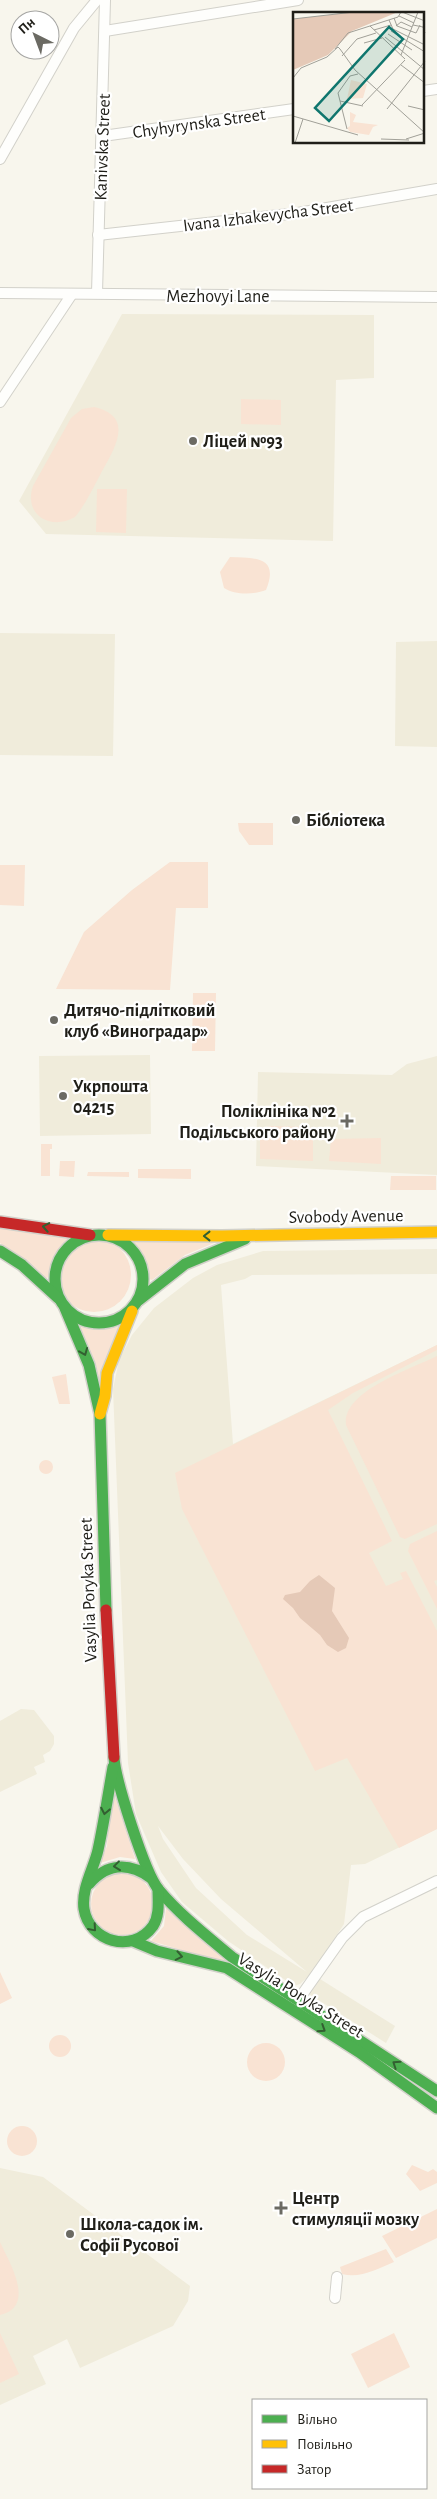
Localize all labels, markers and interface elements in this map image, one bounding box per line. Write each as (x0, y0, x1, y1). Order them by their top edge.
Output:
north arrow (10, 10, 60, 60)
inset map (293, 12, 424, 144)
text: Пн (16, 15, 38, 37)
street label: Kanivska Street (92, 93, 114, 201)
street label: Chyhyrynska Street (132, 106, 267, 142)
street label: Ivana Izhakevycha Street (182, 197, 355, 235)
street label: Mezhovyi Lane (166, 288, 270, 306)
place label: Ліцей №93 (203, 433, 283, 451)
marker: Ліцей №93 (187, 435, 199, 447)
place label: Бібліотека (306, 812, 386, 830)
marker: Бібліотека (290, 814, 302, 826)
place label: Дитячо-підлітковий клуб «Виноградар» (64, 1002, 215, 1041)
marker: Дитячо-підлітковий клуб «Виноградар» (48, 1014, 60, 1026)
place label: Укрпошта 04215 (73, 1078, 149, 1117)
marker: Укрпошта 04215 (57, 1090, 69, 1102)
place label: Поліклініка №2 Подільського району (179, 1103, 337, 1142)
marker: Поліклініка №2 Подільського району (340, 1114, 354, 1128)
street label: Svobody Avenue (288, 1207, 404, 1227)
one-way arrow (41, 1222, 49, 1233)
one-way arrow (202, 1231, 210, 1241)
one-way arrow (78, 1347, 89, 1356)
street label: Vasylia Poryka Street (77, 1517, 101, 1662)
one-way arrow (101, 1807, 111, 1816)
one-way arrow (113, 1861, 122, 1871)
one-way arrow (88, 1923, 97, 1932)
one-way arrow (175, 1950, 183, 1960)
street label: Vasylia Poryka Street (234, 1950, 367, 2042)
one-way arrow (317, 2022, 326, 2032)
one-way arrow (393, 2061, 402, 2070)
place label: Центр стимуляції мозку (292, 2190, 420, 2229)
marker: Центр стимуляції мозку (274, 2201, 288, 2215)
place label: Школа-садок ім. Софії Русової (80, 2216, 203, 2255)
marker: Школа-садок ім. Софії Русової (64, 2228, 76, 2240)
legend (252, 2399, 427, 2489)
text: Вільно (297, 2412, 337, 2427)
text: Повільно (297, 2437, 353, 2452)
text: Затор (297, 2462, 332, 2477)

